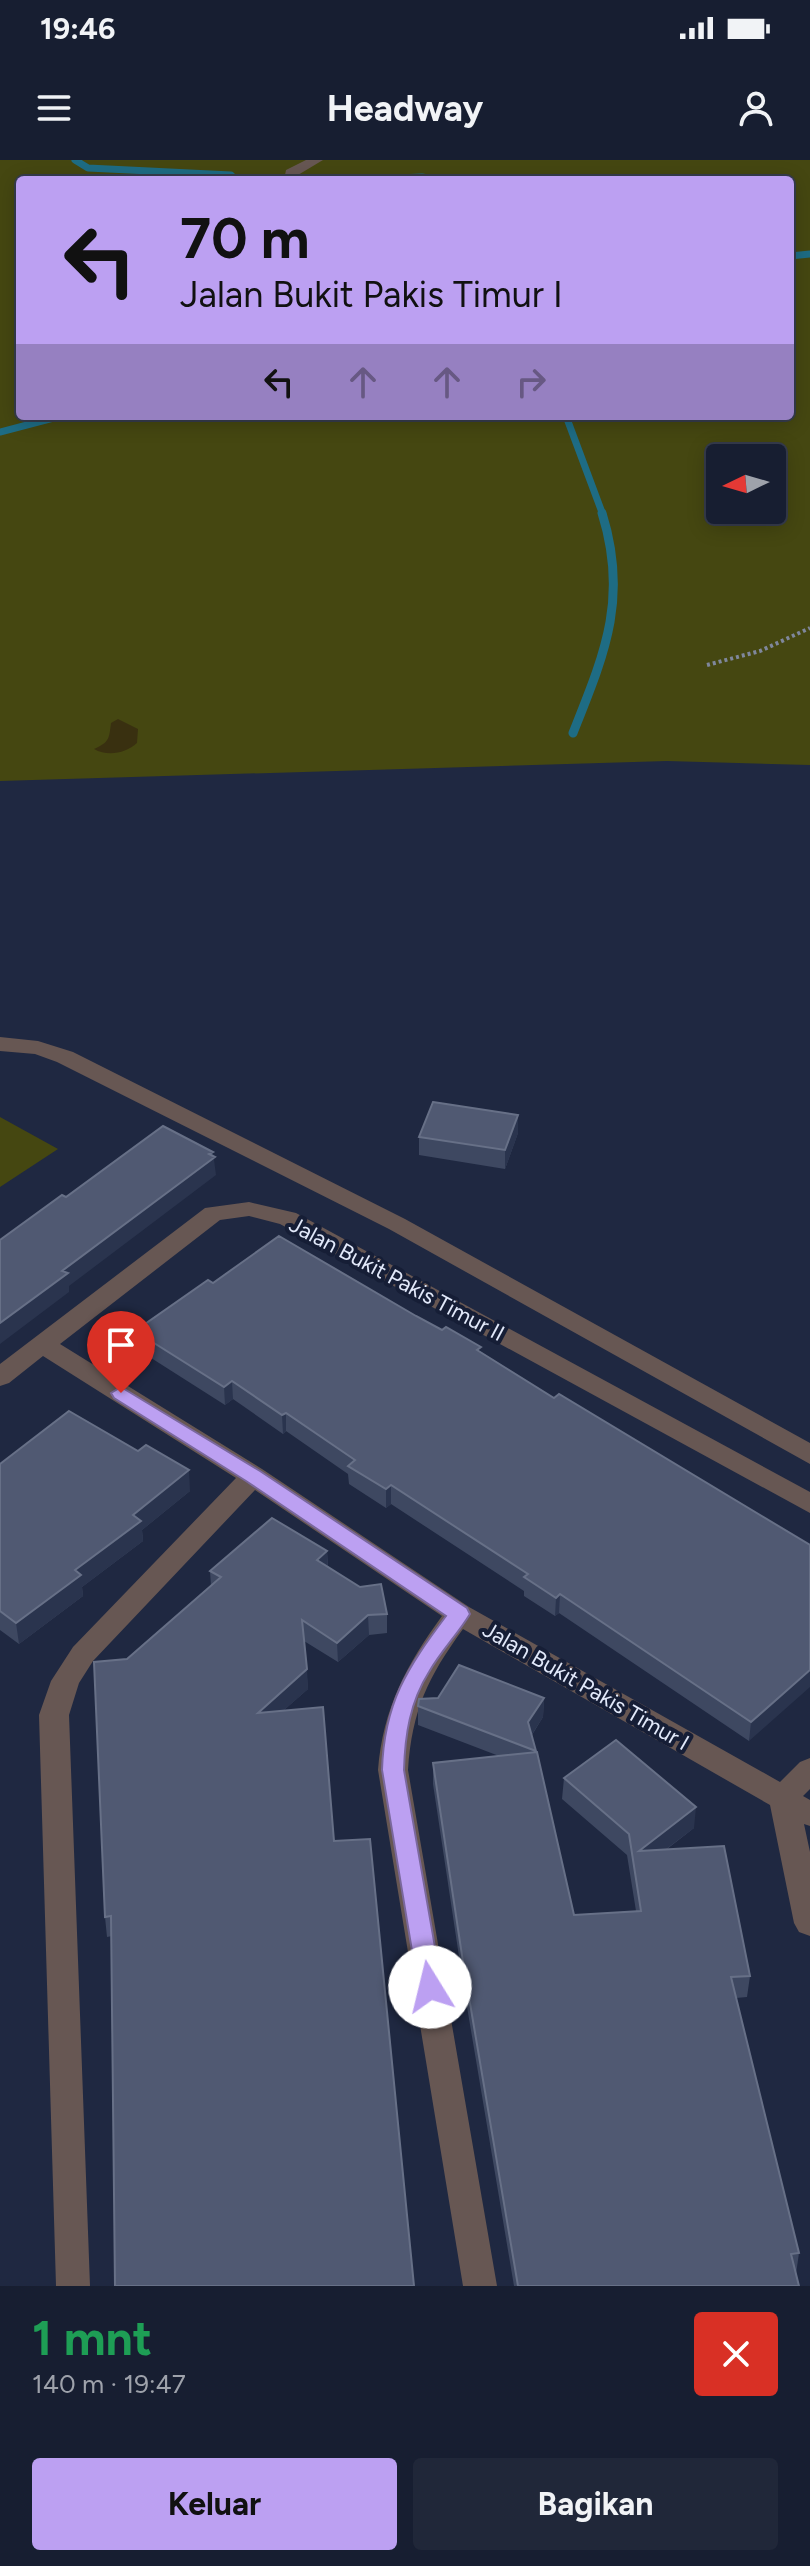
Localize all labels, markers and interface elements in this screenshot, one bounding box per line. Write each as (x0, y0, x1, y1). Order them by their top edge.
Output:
text: 19:46 (40, 10, 115, 47)
icon: menu (32, 86, 76, 130)
icon: person (734, 86, 778, 130)
text: Headway (327, 87, 483, 130)
text: 70 m (180, 205, 310, 272)
icon: left (48, 208, 152, 312)
text: Jalan Bukit Pakis Timur I (180, 273, 563, 316)
icon: left (257, 360, 301, 404)
icon: ahead (341, 360, 385, 404)
icon: ahead (425, 360, 469, 404)
icon: right (509, 360, 553, 404)
north arrow (706, 444, 786, 524)
map controls (706, 444, 786, 524)
street label: Jalan Bukit Pakis Timur II (285, 1211, 509, 1347)
pin (87, 1311, 155, 1393)
icon: arrive (99, 1323, 143, 1367)
street label: Jalan Bukit Pakis Timur I (478, 1616, 694, 1756)
position arrow (388, 1945, 472, 2029)
text: 1 mnt (32, 2309, 152, 2367)
button: close (694, 2312, 778, 2396)
text: 140 m · 19:47 (32, 2368, 186, 2400)
button: Keluar (32, 2458, 397, 2550)
button: Bagikan (413, 2458, 778, 2550)

